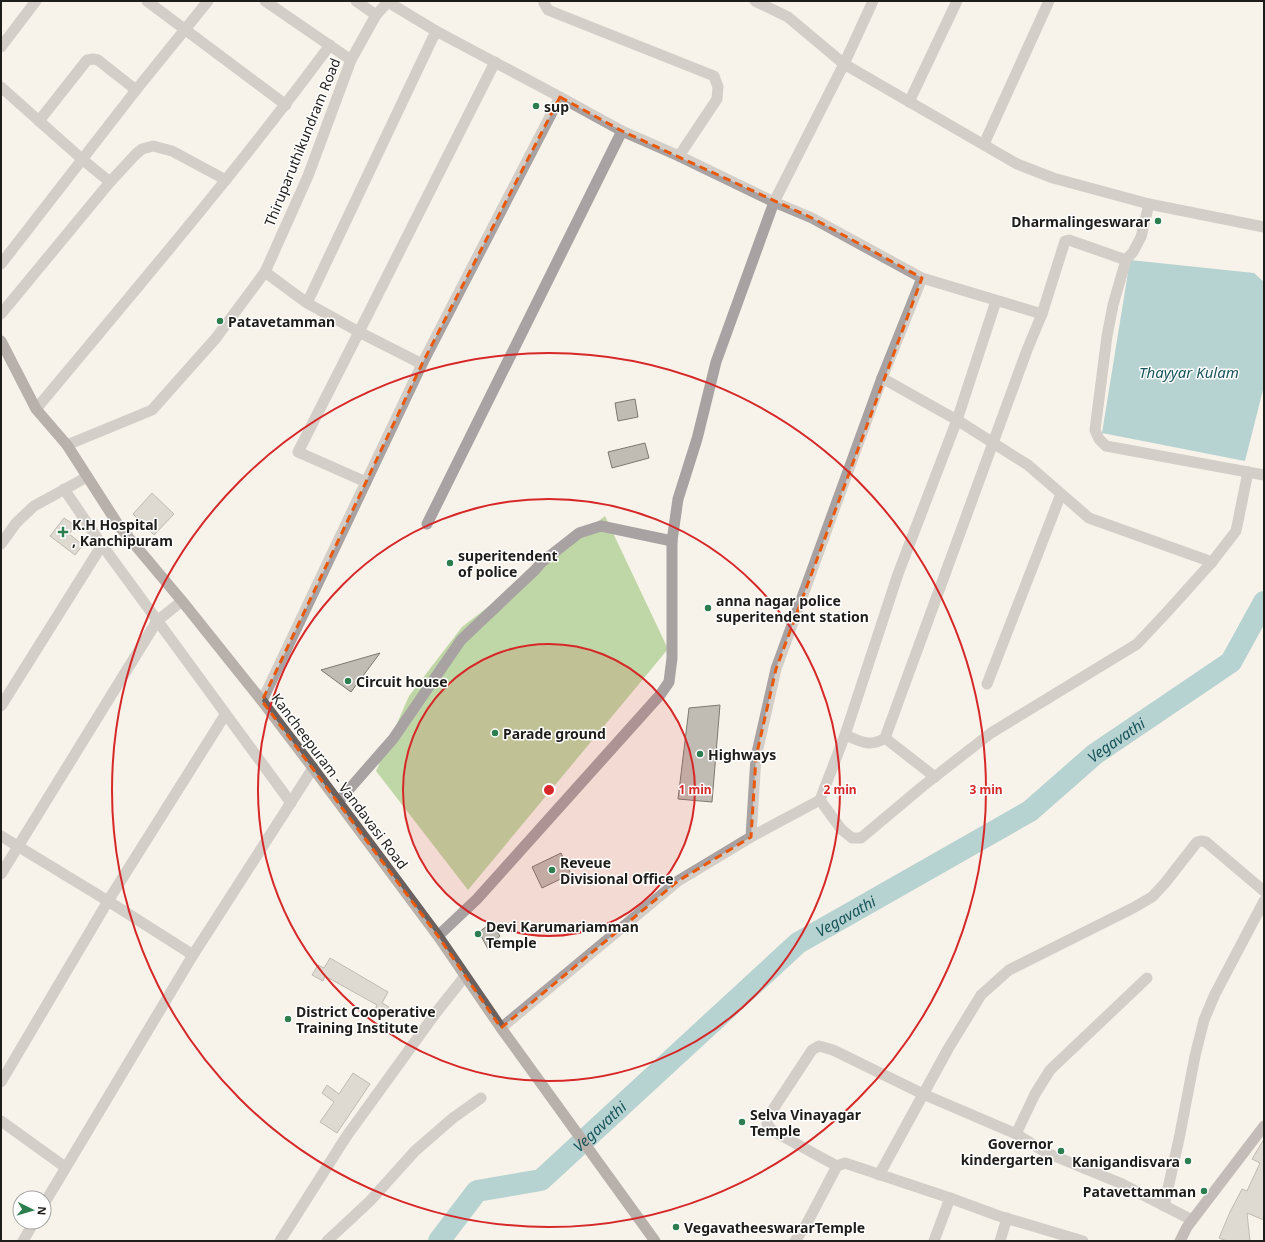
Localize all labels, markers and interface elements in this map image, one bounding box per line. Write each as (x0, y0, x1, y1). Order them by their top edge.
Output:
street label: Thiruparuthikundram Road (260, 55, 344, 229)
place label: sup (544, 97, 569, 116)
marker: sup (531, 101, 541, 111)
place label: Dharmalingeswarar (1011, 212, 1151, 231)
marker: Dharmalingeswarar (1153, 216, 1163, 226)
place label: Patavetamman (228, 312, 335, 331)
marker: Patavetamman (215, 316, 225, 326)
water label: Thayyar Kulam (1139, 362, 1239, 382)
place label: K.H Hospital , Kanchipuram (72, 515, 173, 550)
marker: K.H Hospital , Kanchipuram (57, 526, 69, 538)
place label: superitendent of police (458, 546, 558, 581)
marker: superitendent of police (445, 558, 455, 568)
place label: anna nagar police superitendent station (716, 591, 869, 626)
marker: anna nagar police superitendent station (703, 603, 713, 613)
place label: Circuit house (356, 672, 448, 691)
marker: Circuit house (343, 676, 353, 686)
street label: Kancheepuram - Vandavasi Road (268, 689, 412, 873)
water label: Vegavathi (1083, 712, 1150, 767)
place label: Parade ground (503, 724, 606, 743)
marker: Parade ground (490, 728, 500, 738)
place label: Highways (708, 745, 776, 764)
marker: Highways (695, 749, 705, 759)
text: 1 min (678, 781, 712, 798)
text: 2 min (823, 781, 857, 798)
text: 3 min (969, 781, 1003, 798)
centre of rings (542, 783, 556, 797)
place label: Reveue Divisional Office (560, 853, 674, 888)
marker: Reveue Divisional Office (547, 865, 557, 875)
water label: Vegavathi (812, 890, 880, 941)
place label: Devi Karumariamman Temple (486, 917, 639, 952)
marker: Devi Karumariamman Temple (473, 929, 483, 939)
place label: District Cooperative Training Institute (296, 1002, 436, 1037)
marker: District Cooperative Training Institute (283, 1014, 293, 1024)
water label: Vegavathi (568, 1096, 631, 1156)
place label: Selva Vinayagar Temple (750, 1105, 862, 1140)
marker: Selva Vinayagar Temple (737, 1117, 747, 1127)
place label: Governor kindergarten (961, 1134, 1054, 1169)
marker: Governor kindergarten (1056, 1146, 1066, 1156)
place label: Kanigandisvara (1072, 1152, 1180, 1171)
marker: Kanigandisvara (1183, 1156, 1193, 1166)
place label: Patavettamman (1083, 1182, 1196, 1201)
marker: Patavettamman (1199, 1186, 1209, 1196)
north arrow (12, 1190, 52, 1230)
text: N (35, 1206, 50, 1216)
place label: VegavatheeswararTemple (684, 1218, 865, 1237)
marker: VegavatheeswararTemple (671, 1222, 681, 1232)

